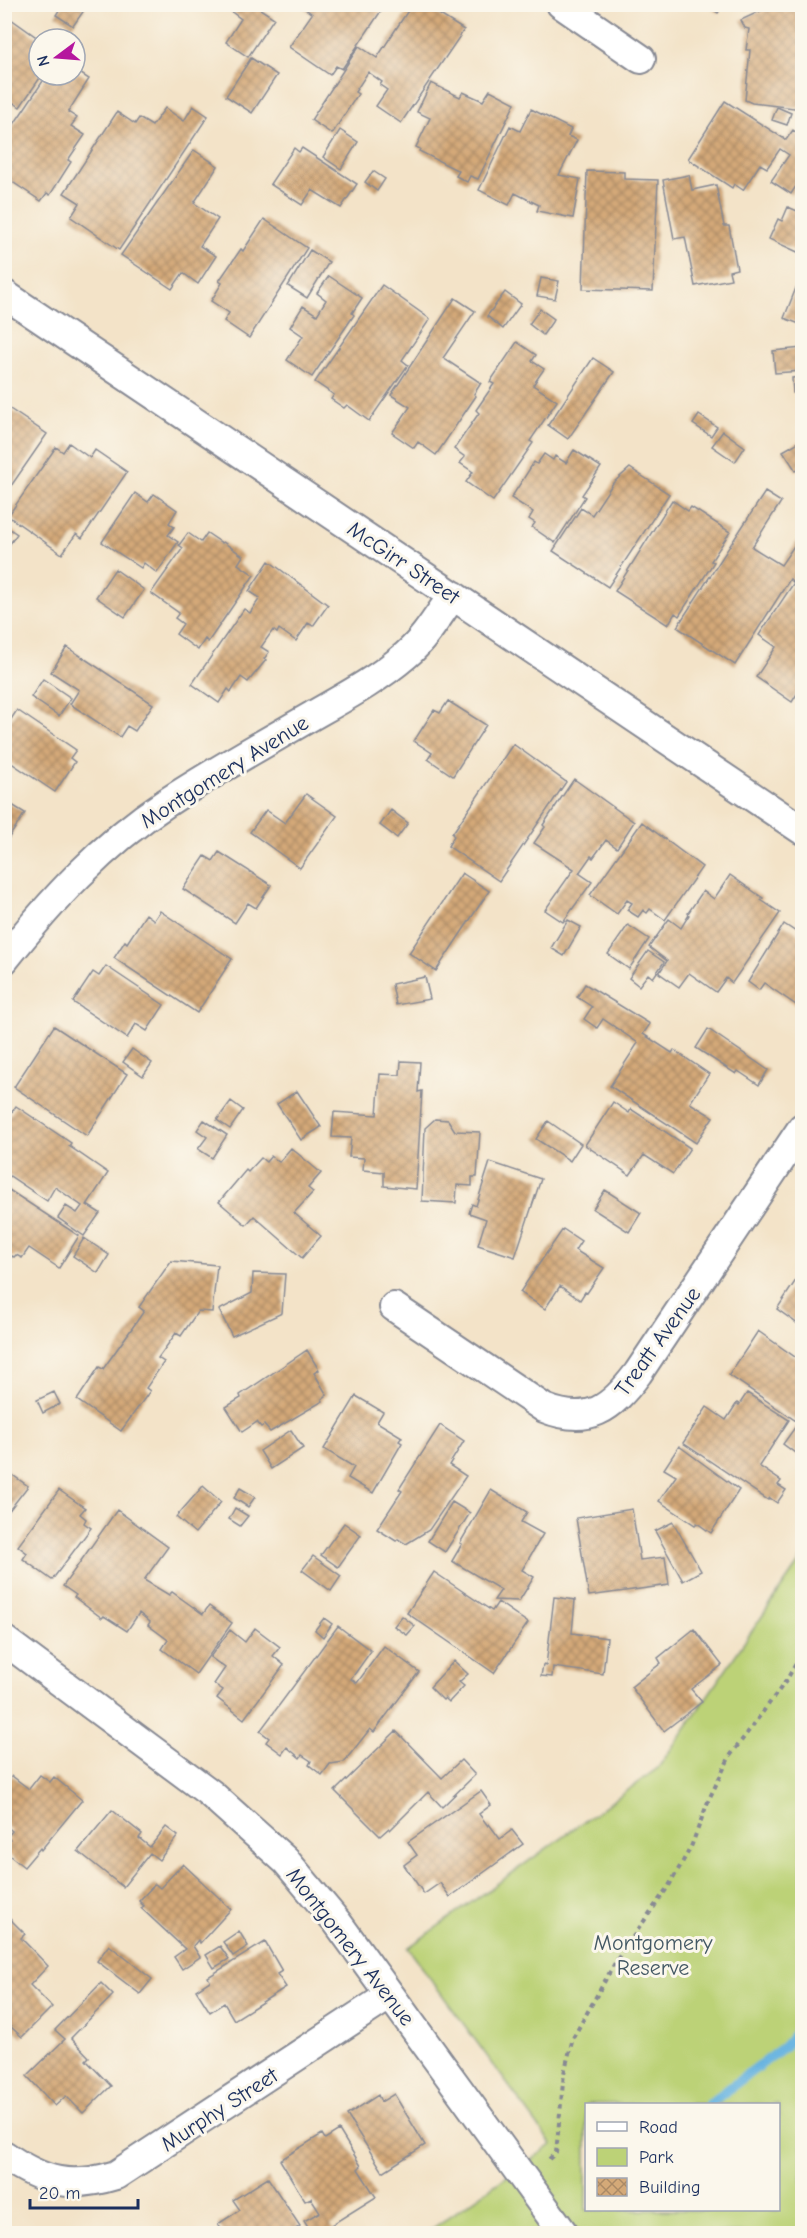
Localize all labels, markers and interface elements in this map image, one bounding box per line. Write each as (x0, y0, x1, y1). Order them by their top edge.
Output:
north arrow (27, 27, 87, 87)
text: N (33, 53, 54, 68)
street label: McGirr Street (342, 516, 465, 610)
street label: Montgomery Avenue (136, 710, 313, 834)
street label: Treatt Avenue (609, 1282, 706, 1401)
street label: Montgomery Avenue (280, 1862, 420, 2031)
park label: Montgomery Reserve (594, 1930, 713, 1981)
street label: Murphy Street (156, 2062, 283, 2157)
legend (585, 2103, 780, 2211)
text: Road (639, 2117, 678, 2138)
text: Park (639, 2147, 674, 2168)
scale bar (30, 2172, 138, 2210)
text: Building (639, 2177, 701, 2198)
text: 20 m (39, 2183, 80, 2204)

